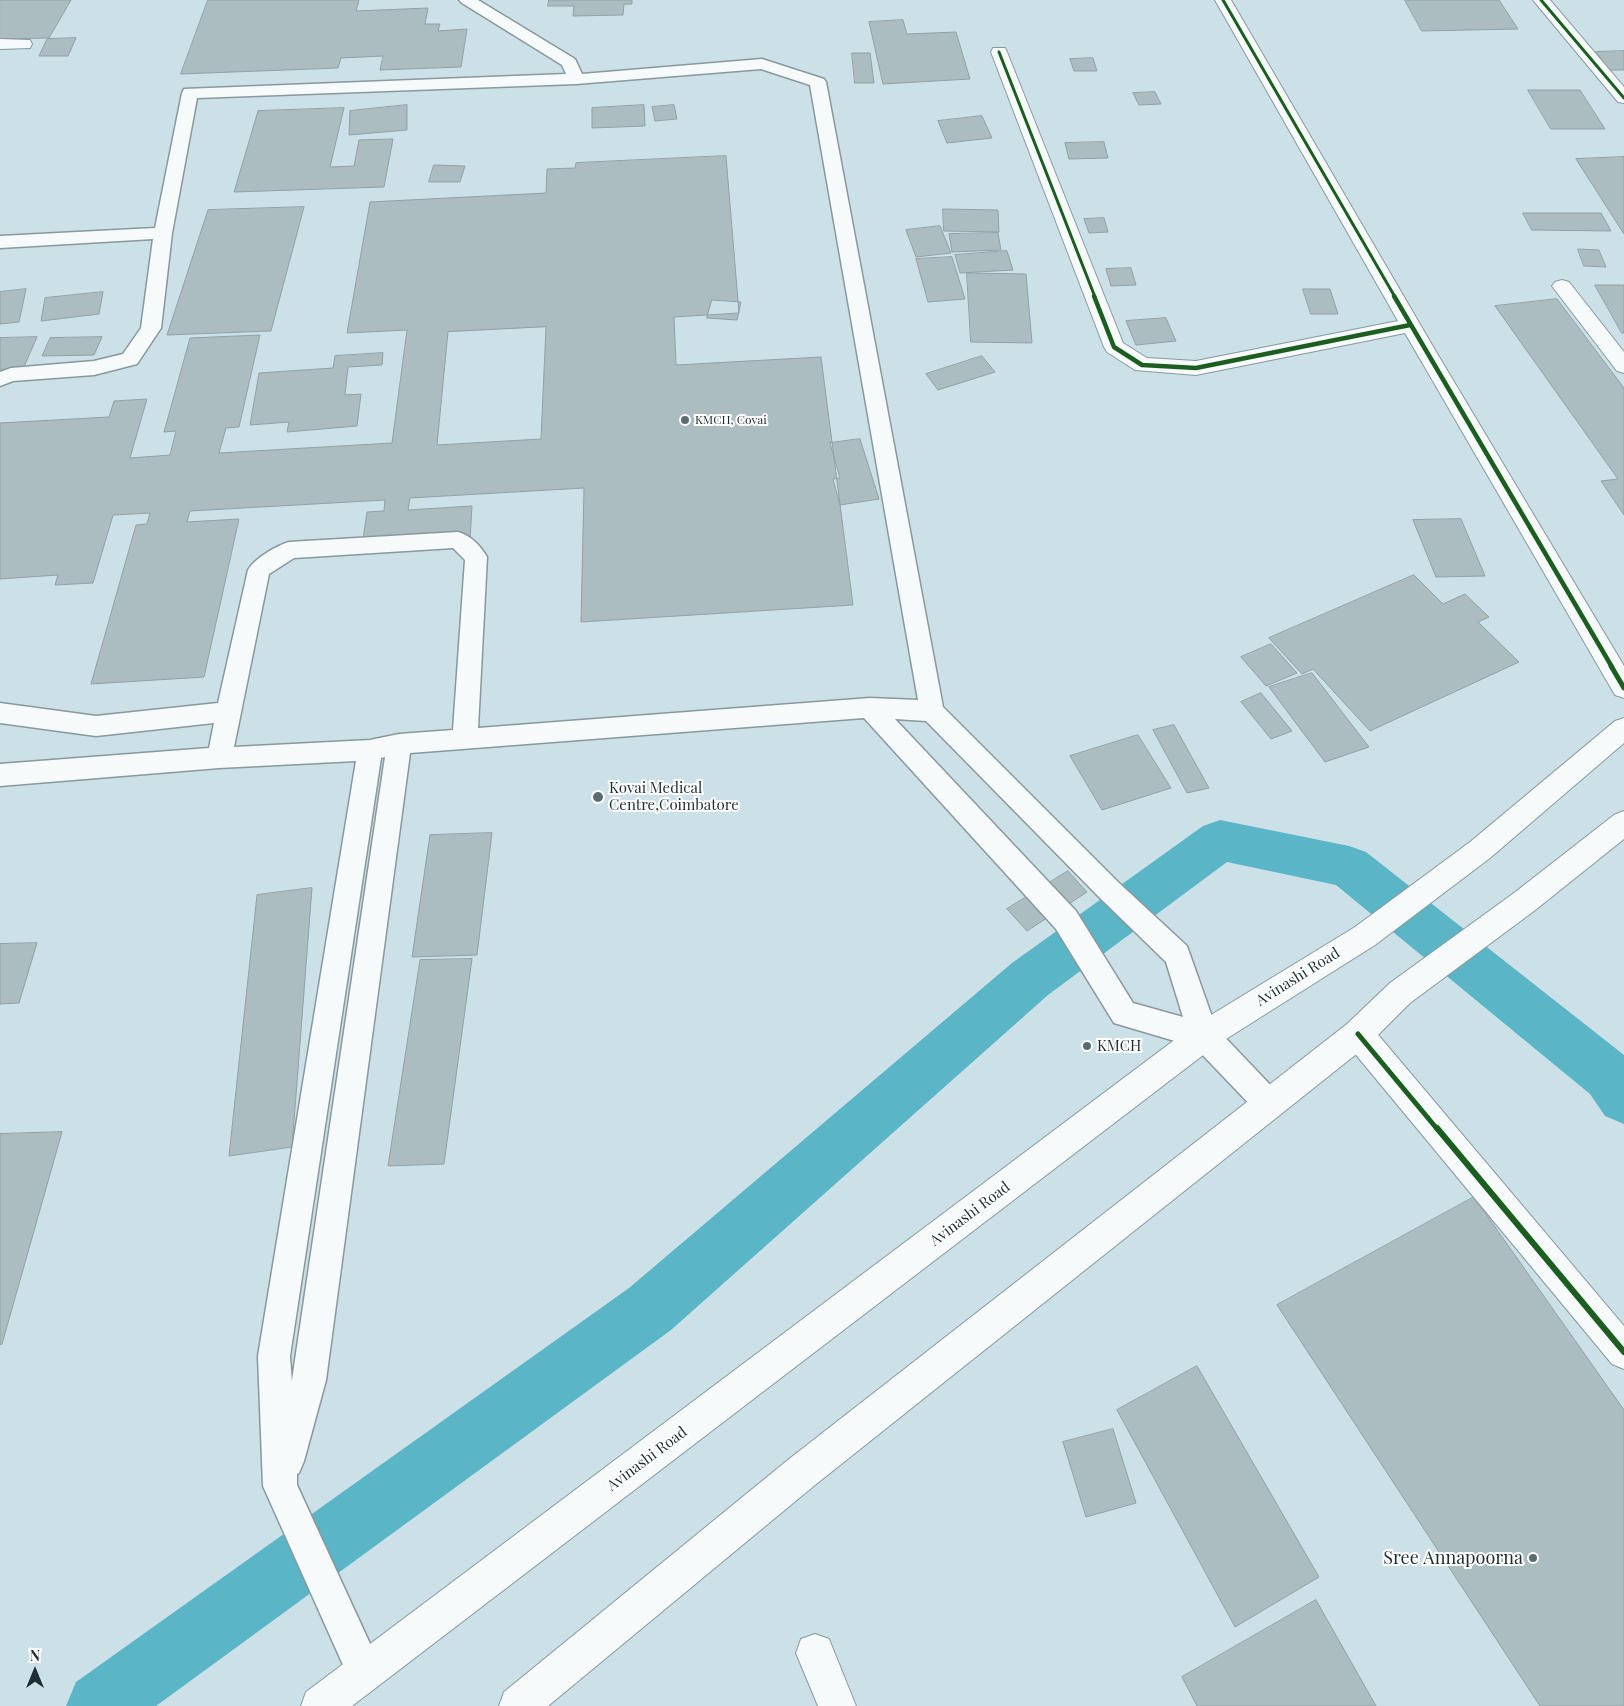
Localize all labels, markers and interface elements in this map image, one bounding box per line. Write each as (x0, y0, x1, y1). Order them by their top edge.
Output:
place label: KMCH, Covai (695, 413, 767, 427)
marker: KMCH, Covai (679, 414, 691, 426)
place label: Kovai Medical Centre,Coimbatore (609, 779, 739, 814)
marker: Kovai Medical Centre,Coimbatore (591, 790, 605, 804)
street label: Avinashi Road (1253, 944, 1343, 1010)
place label: KMCH (1097, 1037, 1141, 1055)
marker: KMCH (1081, 1040, 1093, 1052)
street label: Avinashi Road (926, 1178, 1014, 1250)
street label: Avinashi Road (603, 1423, 691, 1495)
place label: Sree Annapoorna (1383, 1547, 1523, 1569)
marker: Sree Annapoorna (1527, 1552, 1539, 1564)
north arrow (10, 1646, 60, 1696)
text: N (30, 1646, 40, 1665)

